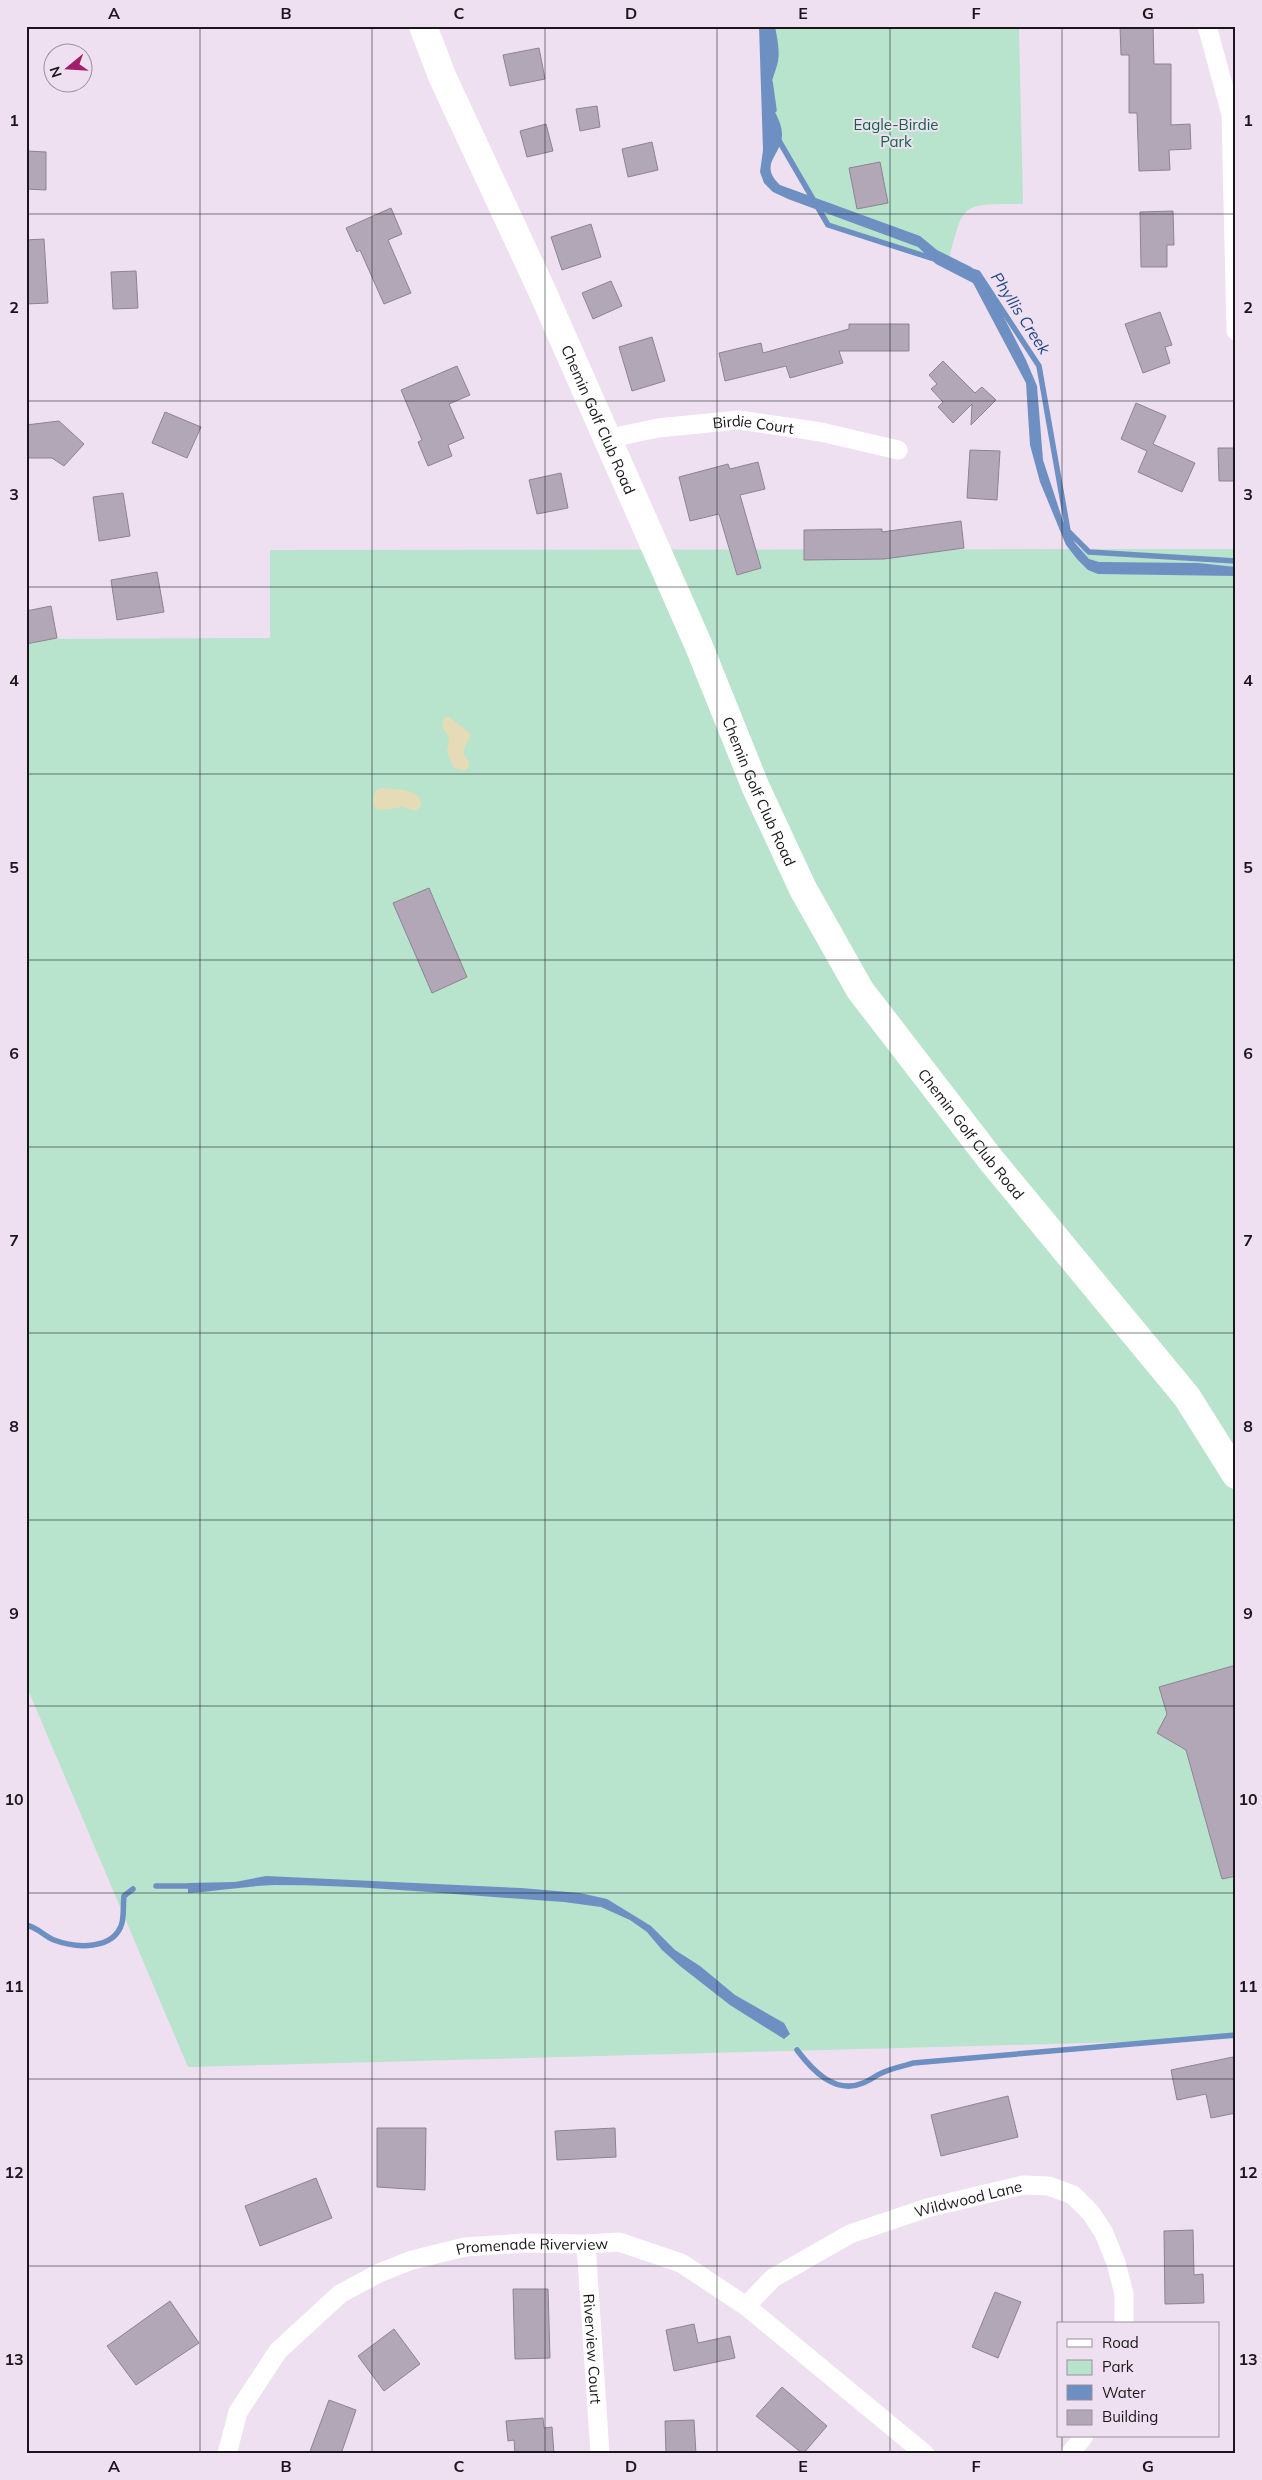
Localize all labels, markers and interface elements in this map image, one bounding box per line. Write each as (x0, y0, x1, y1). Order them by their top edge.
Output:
text: A (108, 3, 120, 23)
text: B (280, 3, 292, 23)
text: C (454, 3, 465, 23)
text: D (625, 3, 637, 23)
text: E (798, 3, 808, 23)
text: F (971, 3, 981, 23)
text: G (1142, 3, 1154, 23)
north arrow (42, 42, 92, 92)
text: N (45, 64, 66, 80)
text: 1 (9, 110, 19, 130)
text: 1 (1243, 110, 1253, 130)
park label: Eagle-Birdie Park (854, 115, 938, 151)
water label: Phyllis Creek (987, 268, 1055, 359)
text: 2 (9, 297, 19, 317)
text: 2 (1243, 297, 1253, 317)
street label: Chemin Golf Club Road (558, 342, 640, 497)
street label: Birdie Court (712, 410, 795, 437)
text: 3 (9, 484, 19, 504)
text: 3 (1243, 484, 1253, 504)
text: 4 (9, 670, 19, 690)
text: 4 (1243, 670, 1253, 690)
street label: Chemin Golf Club Road (719, 714, 800, 869)
text: 5 (9, 857, 19, 877)
text: 5 (1243, 857, 1253, 877)
text: 6 (9, 1043, 19, 1063)
text: 6 (1243, 1043, 1253, 1063)
street label: Chemin Golf Club Road (914, 1064, 1029, 1203)
text: 7 (9, 1230, 19, 1250)
text: 7 (1243, 1230, 1253, 1250)
text: 8 (9, 1416, 19, 1436)
text: 8 (1243, 1416, 1253, 1436)
text: 9 (9, 1603, 19, 1623)
text: 9 (1243, 1603, 1253, 1623)
text: 10 (4, 1789, 24, 1809)
text: 10 (1238, 1789, 1258, 1809)
text: 11 (4, 1976, 24, 1996)
text: 11 (1238, 1976, 1258, 1996)
text: 12 (4, 2162, 24, 2182)
text: 12 (1238, 2162, 1258, 2182)
street label: Wildwood Lane (912, 2176, 1024, 2221)
street label: Promenade Riverview (454, 2233, 609, 2258)
street label: Riverview Court (580, 2293, 606, 2405)
legend (1057, 2322, 1220, 2438)
text: Road (1102, 2333, 1139, 2352)
text: 13 (4, 2349, 24, 2369)
text: 13 (1238, 2349, 1258, 2369)
text: Park (1102, 2357, 1134, 2376)
text: Water (1102, 2383, 1146, 2402)
text: Building (1102, 2407, 1158, 2426)
text: A (108, 2456, 120, 2476)
text: B (280, 2456, 292, 2476)
text: C (454, 2456, 465, 2476)
text: D (625, 2456, 637, 2476)
text: E (798, 2456, 808, 2476)
text: F (971, 2456, 981, 2476)
text: G (1142, 2456, 1154, 2476)

